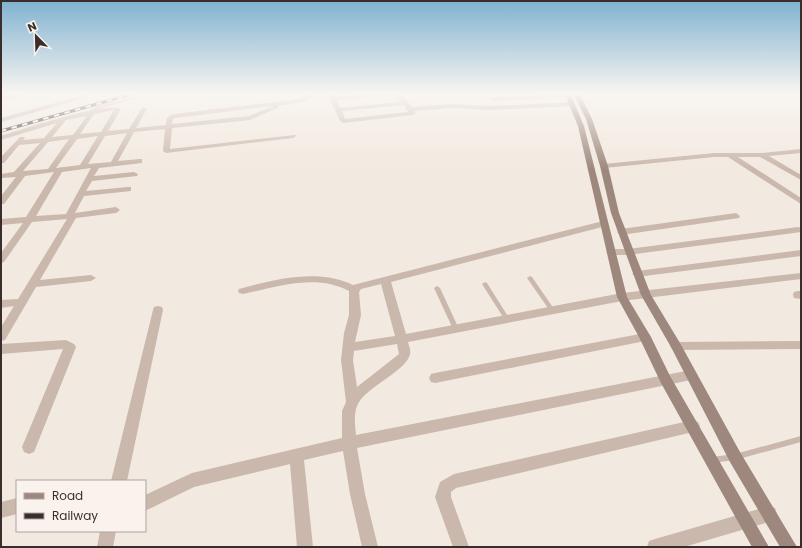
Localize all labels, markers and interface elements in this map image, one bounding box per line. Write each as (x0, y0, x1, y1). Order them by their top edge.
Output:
north arrow (16, 16, 56, 56)
text: N (25, 18, 39, 36)
legend (16, 480, 146, 532)
text: Road (52, 487, 83, 504)
text: Railway (52, 507, 98, 524)

